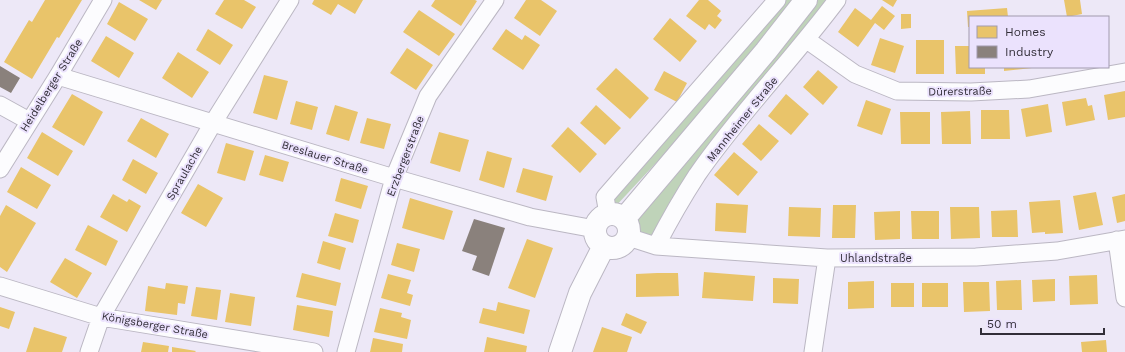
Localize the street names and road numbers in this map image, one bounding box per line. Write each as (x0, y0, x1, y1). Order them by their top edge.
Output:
street label: Heidelberger Straße (18, 37, 85, 134)
street label: Mannheimer Straße (704, 74, 781, 164)
street label: Dürerstraße (928, 84, 992, 99)
street label: Erzbergerstraße (384, 114, 427, 198)
street label: Breslauer Straße (280, 138, 370, 177)
street label: Spraulache (164, 144, 205, 203)
street label: Uhlandstraße (840, 252, 912, 265)
street label: Königsberger Straße (101, 310, 209, 341)

